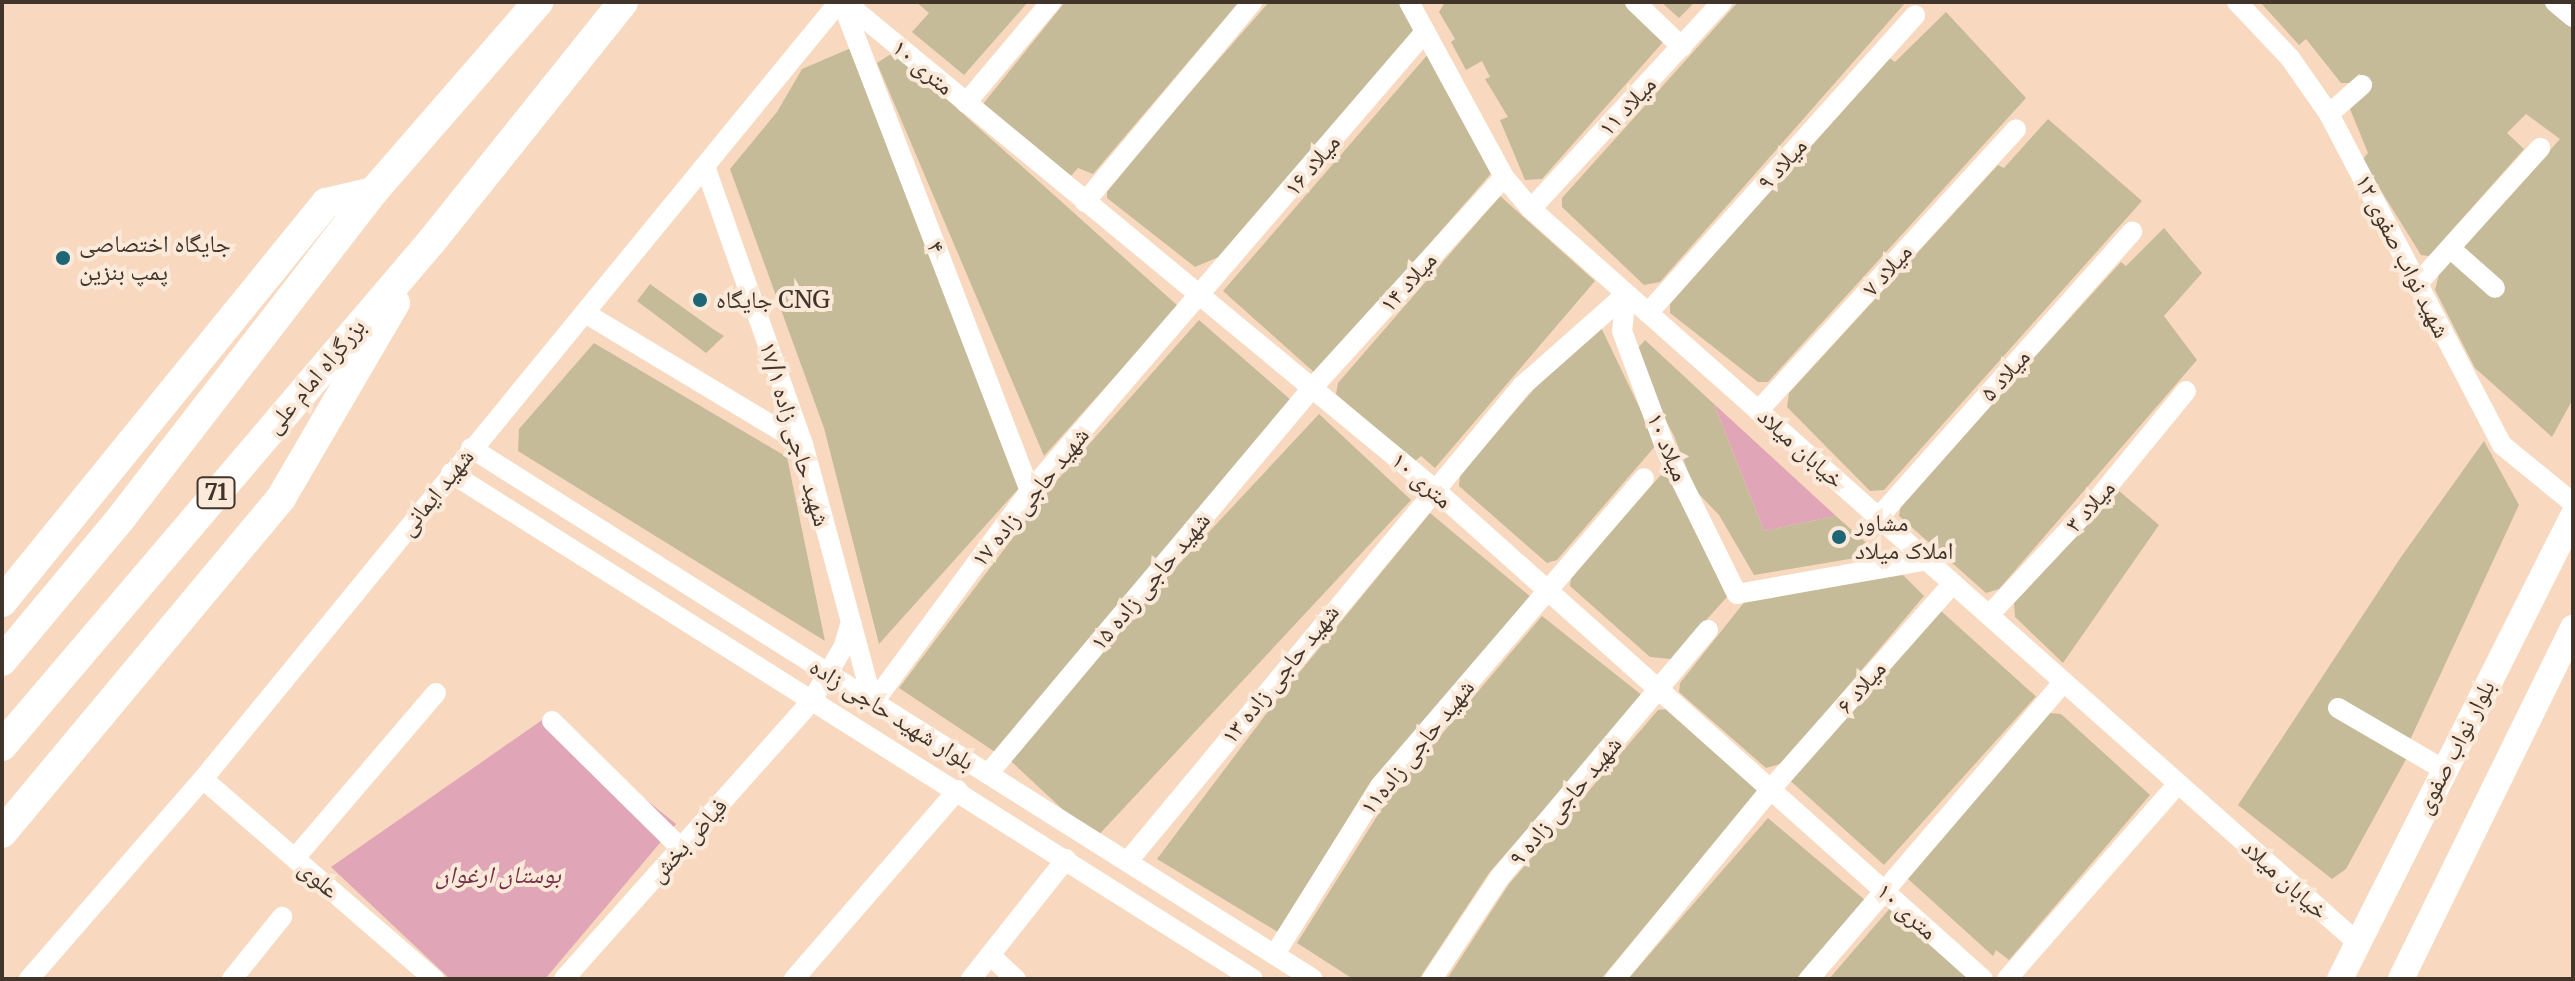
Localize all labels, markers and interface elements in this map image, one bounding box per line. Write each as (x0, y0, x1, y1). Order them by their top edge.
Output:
street label: ۱۰ متری (886, 33, 960, 101)
street label: میلاد ۱۱ (1592, 70, 1662, 142)
street label: میلاد ۱۶ (1278, 128, 1346, 202)
street label: میلاد ۹ (1751, 132, 1813, 196)
street label: شهید نواب صفوی ۱۲ (2349, 169, 2457, 343)
place label: جایگاه اختصاصی پمپ بنزین (79, 230, 231, 286)
street label: ۴ (921, 237, 951, 257)
street label: میلاد ۷ (1856, 238, 1918, 302)
street label: میلاد ۱۴ (1373, 246, 1443, 318)
marker: جایگاه اختصاصی پمپ بنزین (54, 249, 72, 267)
place label: جایگاه CNG (716, 286, 830, 314)
marker: جایگاه CNG (691, 291, 709, 309)
street label: بزرگراه امام علی (259, 313, 371, 439)
street label: شهید حاجی زاده ۱۷/۱ (753, 338, 837, 530)
street label: میلاد ۵ (1974, 343, 2036, 407)
street label: خیابان میلاد (1752, 402, 1850, 494)
street label: میلاد ۱۰ (1641, 409, 1695, 485)
street label: شهید حاجی زاده ۱۷ (965, 421, 1095, 573)
street label: شهید ایمانی (392, 443, 480, 541)
street label: ۱۰ متری (1386, 446, 1458, 514)
street label: میلاد ۳ (2059, 474, 2121, 538)
road number: 71 (196, 475, 236, 511)
street label: شهید حاجی زاده ۱۵ (1084, 506, 1216, 656)
place label: مشاور املاک میلاد (1855, 509, 1953, 565)
marker: مشاور املاک میلاد (1830, 528, 1848, 546)
street label: شهید حاجی زاده ۱۳ (1215, 598, 1345, 750)
street label: بلوار شهید حاجی زاده (804, 652, 980, 776)
street label: میلاد ۶ (1830, 655, 1892, 719)
street label: شهید حاجی زاده۱۱ (1354, 674, 1480, 820)
street label: بلوار نواب صفوی (2409, 675, 2501, 819)
street label: شهید حاجی زاده ۹ (1502, 730, 1628, 872)
street label: فیاض بخش (643, 792, 733, 888)
street label: خیابان میلاد (2236, 833, 2334, 925)
street label: علوی (293, 854, 345, 904)
park label: بوستان ارغوان (435, 861, 561, 889)
street label: ۱۰ متری (1871, 876, 1943, 946)

